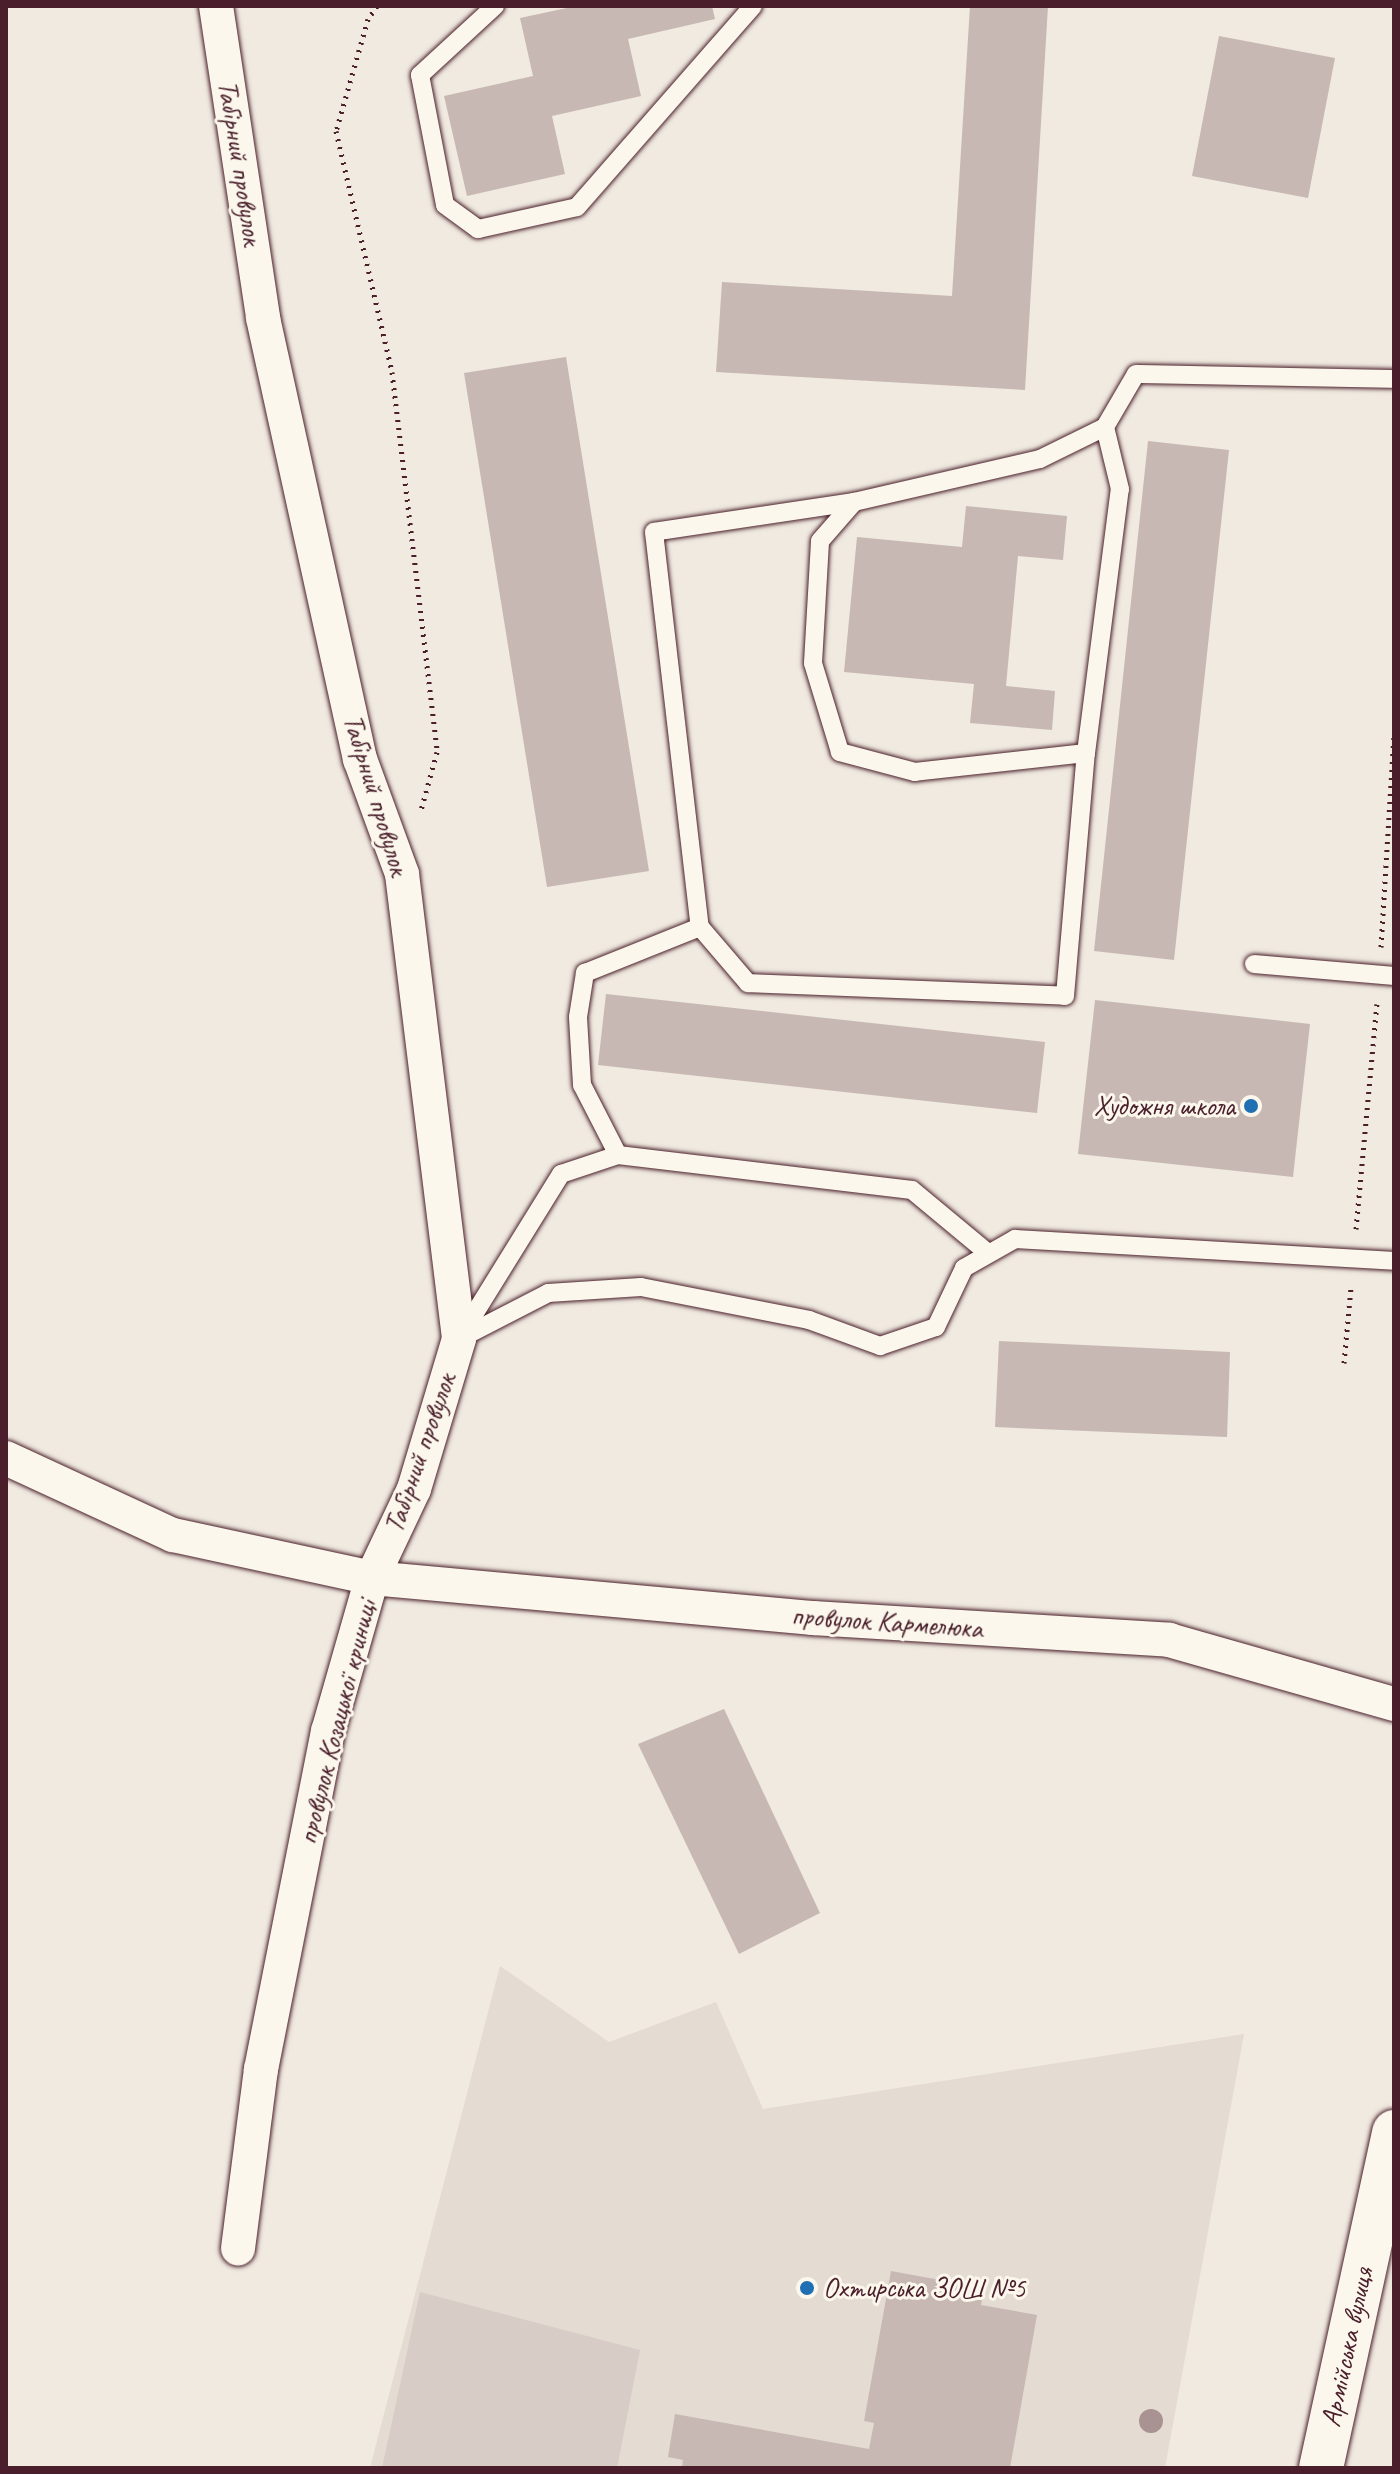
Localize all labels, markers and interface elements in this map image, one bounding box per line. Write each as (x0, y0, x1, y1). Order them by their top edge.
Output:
street label: Табірний провулок (210, 78, 270, 248)
street label: Табірний провулок (336, 711, 416, 879)
place label: Художня школа (1094, 1089, 1235, 1123)
marker: Художня школа (1242, 1097, 1260, 1115)
street label: Табірний провулок (377, 1369, 463, 1537)
street label: провулок Козацької криниці (290, 1596, 384, 1848)
street label: провулок Кармелюка (789, 1598, 985, 1646)
street label: Армійська вулиця (1314, 2263, 1380, 2431)
place label: Охтирська ЗОШ №5 (823, 2271, 1025, 2305)
marker: Охтирська ЗОШ №5 (798, 2279, 816, 2297)

